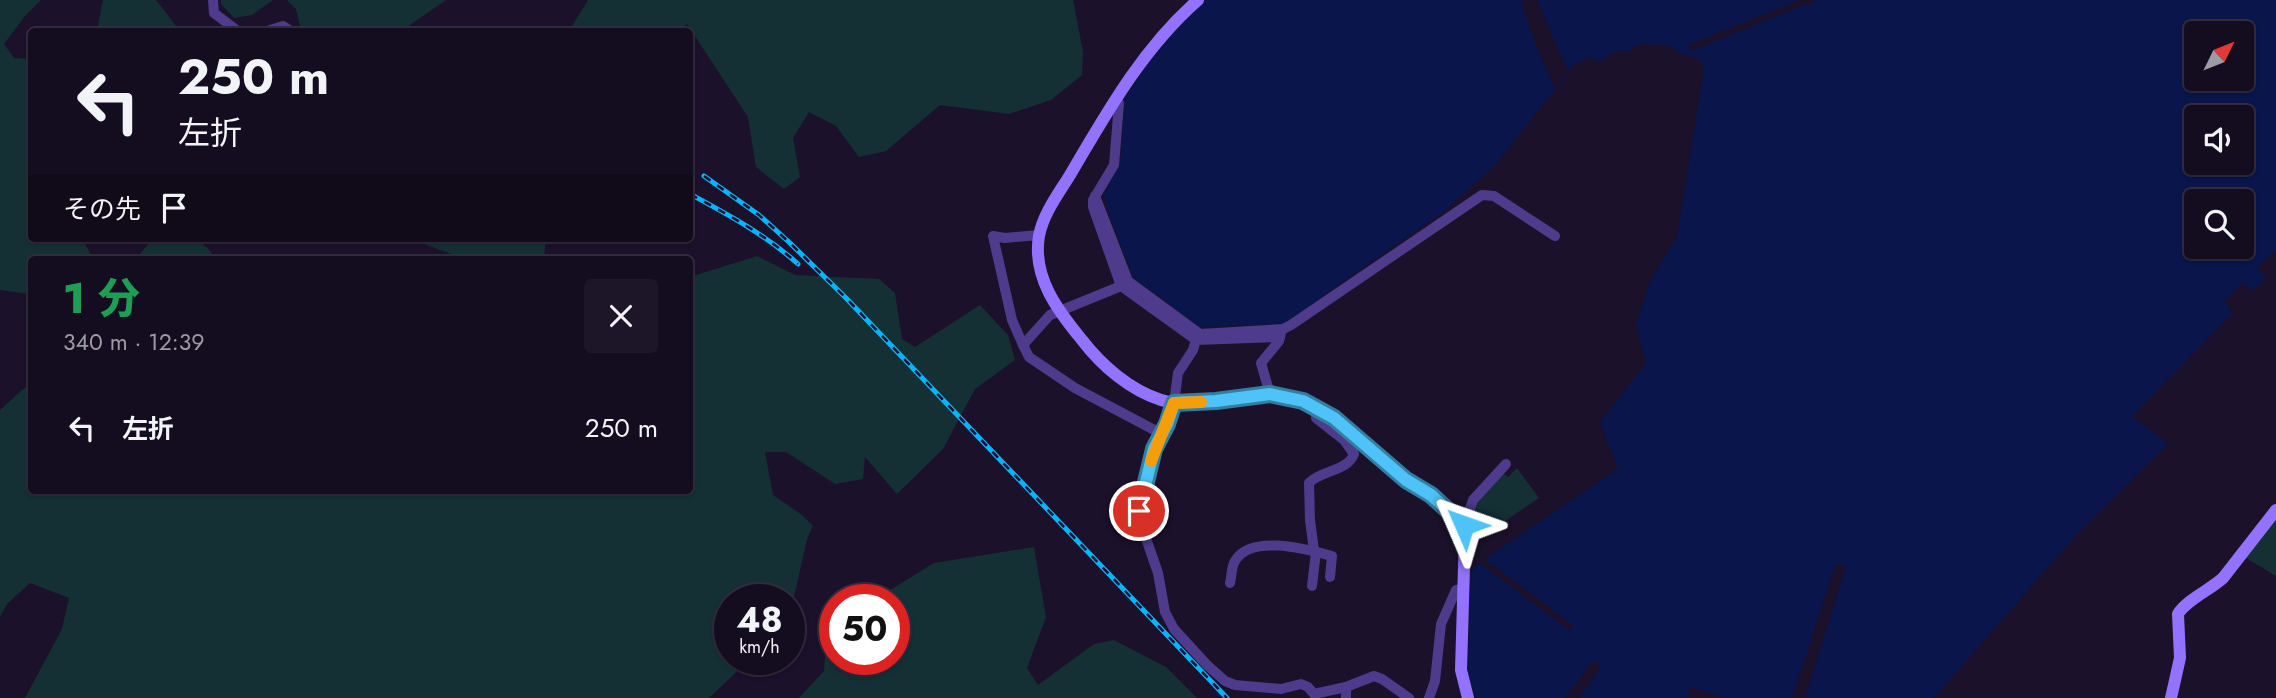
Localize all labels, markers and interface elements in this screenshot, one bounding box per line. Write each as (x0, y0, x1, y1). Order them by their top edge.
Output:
north arrow (2184, 21, 2254, 91)
map controls (2184, 21, 2254, 259)
text: 250 m (178, 42, 329, 112)
icon: left (63, 56, 154, 147)
button: sound (2184, 105, 2254, 175)
text: 左折 (178, 110, 242, 156)
icon: arrive (155, 189, 193, 227)
button: search (2184, 189, 2254, 259)
text: その先 (63, 190, 141, 228)
text: 1 分 (63, 268, 140, 329)
button: close (584, 279, 658, 353)
text: 340 m · 12:39 (63, 325, 204, 359)
icon: left (63, 409, 101, 447)
text: 250 m (585, 409, 658, 447)
text: 左折 (122, 410, 174, 448)
pin (1109, 481, 1169, 541)
position arrow (1427, 488, 1501, 562)
icon: arrive (1120, 492, 1158, 530)
speed limit sign: 50 (819, 584, 910, 675)
text: 48 (736, 595, 783, 645)
text: km/h (739, 634, 780, 660)

